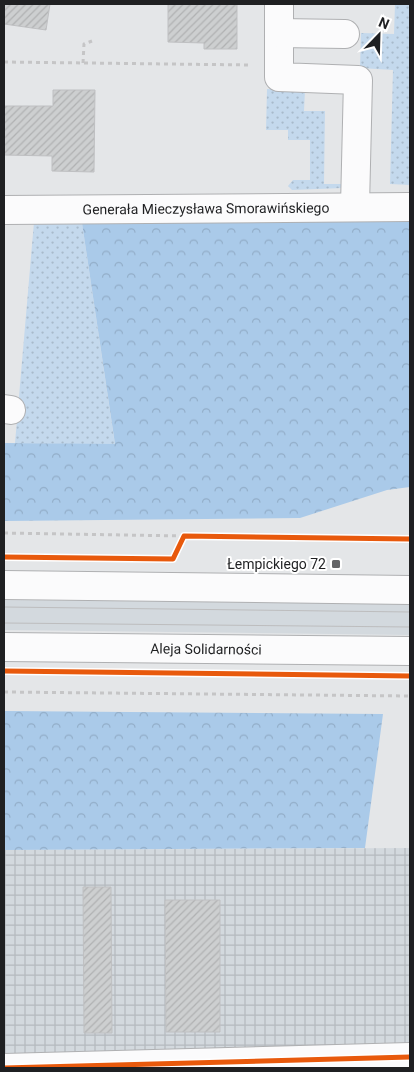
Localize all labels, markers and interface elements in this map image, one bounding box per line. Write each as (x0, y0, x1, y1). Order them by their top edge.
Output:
north arrow (354, 10, 404, 60)
text: N (376, 14, 392, 32)
street label: Generała Mieczysława Smorawińskiego (83, 200, 329, 217)
place label: Łempickiego 72 (227, 556, 326, 572)
marker: Łempickiego 72 (330, 558, 342, 570)
street label: Aleja Solidarności (150, 640, 262, 658)

